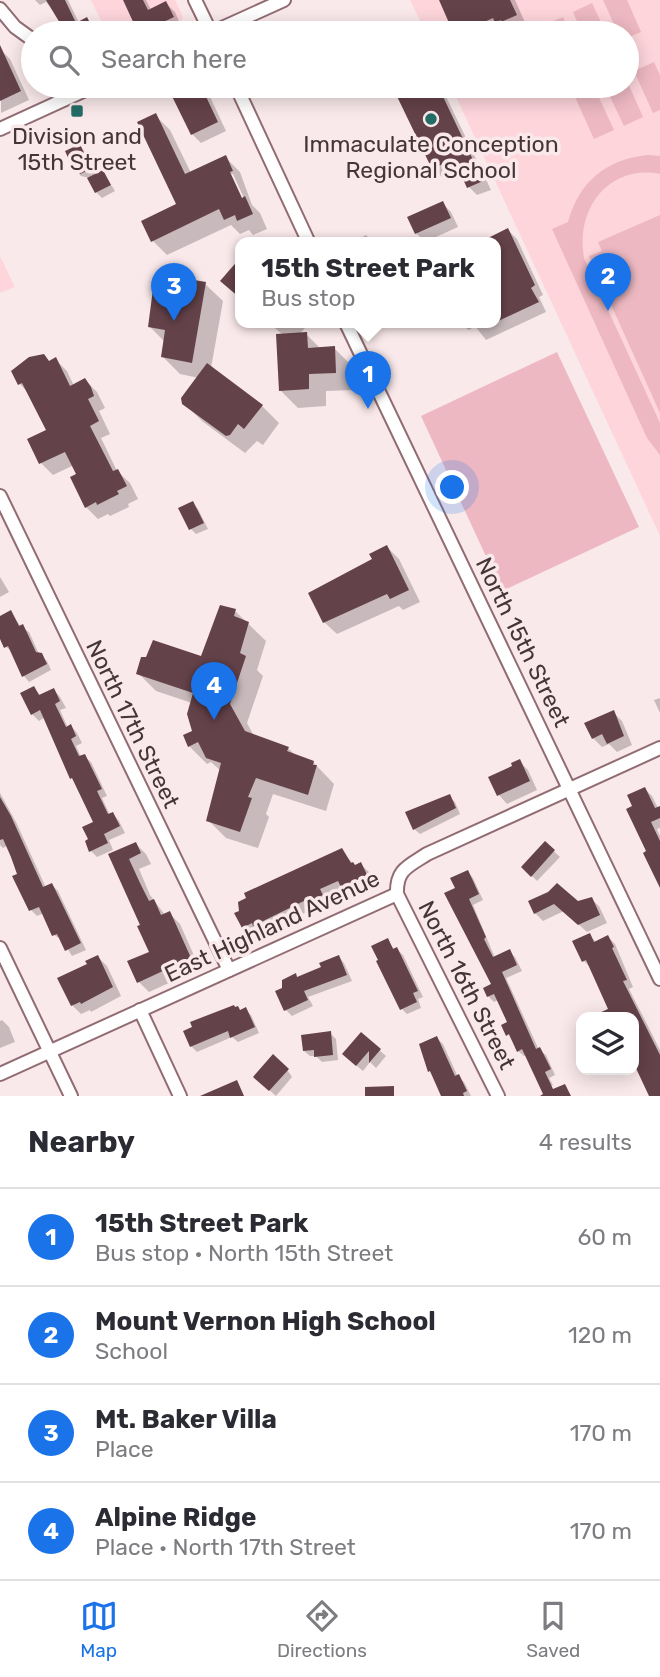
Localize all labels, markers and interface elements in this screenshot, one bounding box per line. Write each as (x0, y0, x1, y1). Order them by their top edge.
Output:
search box (21, 21, 639, 98)
icon: search (45, 41, 83, 79)
text: Search here (101, 44, 247, 75)
marker: Division and 15th Street (69, 103, 85, 119)
marker: Immaculate Conception Regional School (423, 111, 439, 127)
place label: Division and 15th Street (12, 122, 142, 176)
place label: Immaculate Conception Regional School (303, 130, 559, 184)
popup (235, 237, 501, 328)
text: 15th Street Park (261, 253, 475, 284)
pin: 2 (585, 253, 631, 311)
pin: 3 (151, 263, 197, 321)
text: Bus stop (261, 284, 355, 312)
pin: 1 (345, 351, 391, 409)
your location (435, 470, 469, 504)
street label: North 15th Street (470, 553, 576, 731)
street label: North 17th Street (80, 635, 186, 813)
pin: 4 (191, 662, 237, 720)
street label: East Highland Avenue (160, 864, 384, 988)
street label: North 16th Street (412, 896, 522, 1074)
map controls (576, 1012, 639, 1075)
button: layers (576, 1012, 639, 1075)
text: Nearby (28, 1124, 135, 1160)
text: 4 results (539, 1128, 632, 1156)
text: 15th Street Park (95, 1208, 309, 1239)
text: 1 (45, 1223, 57, 1251)
text: 60 m (577, 1223, 632, 1251)
text: Bus stop · North 15th Street (95, 1239, 393, 1267)
text: Mount Vernon High School (95, 1306, 436, 1337)
text: 2 (44, 1321, 58, 1349)
text: 120 m (568, 1321, 632, 1349)
text: School (95, 1337, 168, 1365)
text: Mt. Baker Villa (95, 1404, 277, 1435)
text: 3 (43, 1419, 59, 1447)
text: 170 m (570, 1419, 632, 1447)
text: Place (95, 1435, 154, 1463)
text: Alpine Ridge (95, 1502, 256, 1533)
text: 4 (43, 1517, 59, 1545)
text: 170 m (570, 1517, 632, 1545)
text: Place · North 17th Street (95, 1533, 356, 1561)
tab: Map (80, 1597, 118, 1662)
tab: Directions (277, 1597, 367, 1662)
tab: Saved (526, 1597, 580, 1662)

